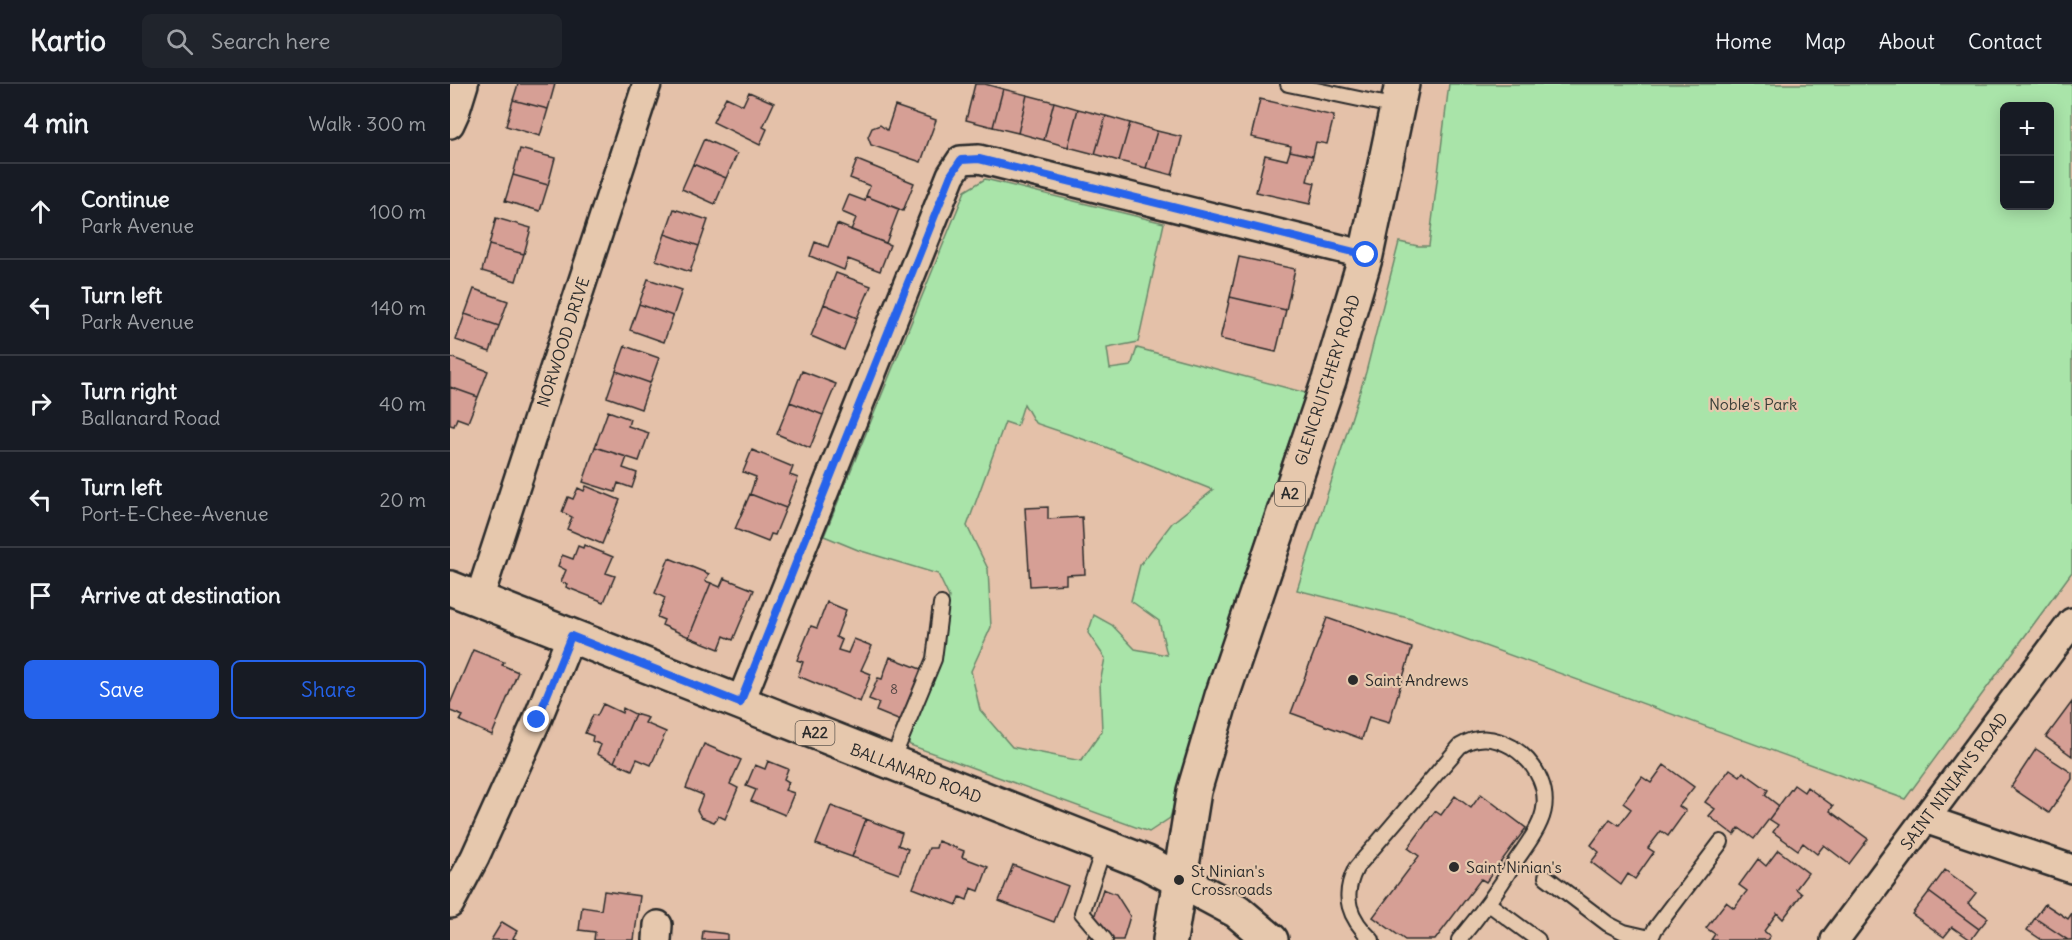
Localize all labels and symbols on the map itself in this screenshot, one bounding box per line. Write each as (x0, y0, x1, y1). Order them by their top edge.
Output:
route start (1352, 241, 1378, 267)
street label: NORWOOD DRIVE (532, 274, 594, 410)
street label: GLENCRUTCHERY ROAD (1290, 292, 1364, 468)
park label: Noble's Park (1709, 394, 1797, 414)
road number: A2 (1275, 482, 1305, 506)
place label: Saint Andrews (1365, 670, 1468, 690)
marker: Saint Andrews (1346, 673, 1360, 687)
house number: 8 (890, 680, 898, 698)
route end (523, 706, 549, 732)
street label: SAINT NINIAN'S ROAD (1896, 708, 2012, 854)
road number: A22 (796, 721, 835, 745)
street label: BALLANARD ROAD (847, 739, 985, 807)
place label: Saint Ninian's (1466, 857, 1562, 877)
marker: Saint Ninian's (1447, 860, 1461, 874)
place label: St Ninian's Crossroads (1191, 861, 1273, 899)
marker: St Ninian's Crossroads (1172, 873, 1186, 887)

